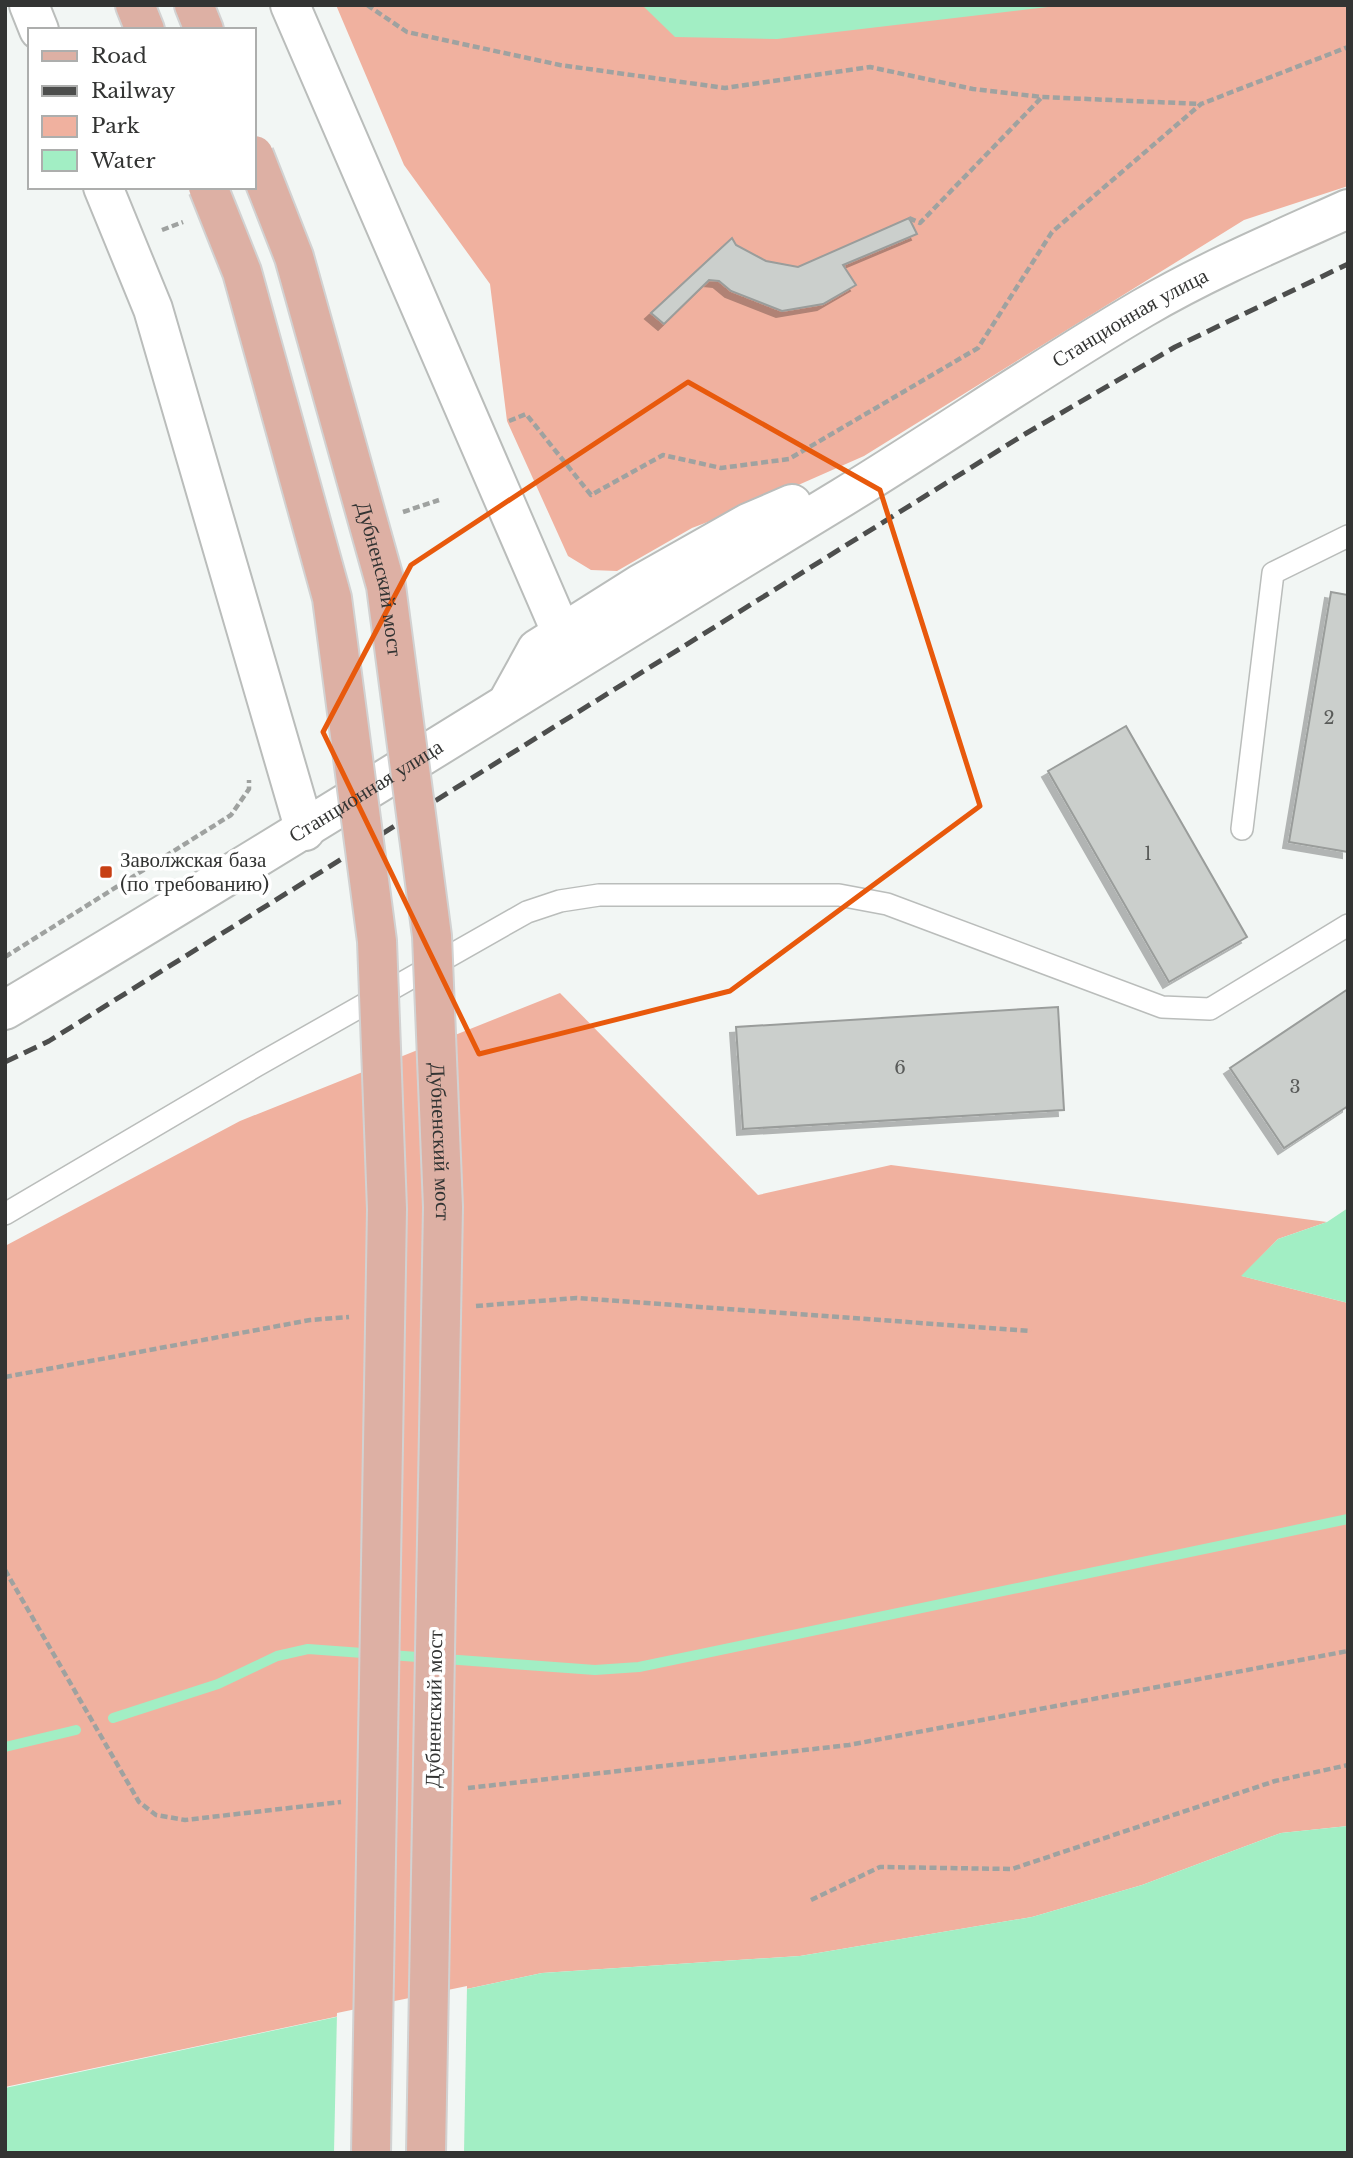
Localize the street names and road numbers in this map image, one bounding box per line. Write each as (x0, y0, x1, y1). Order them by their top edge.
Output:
street label: Станционная улица (1047, 262, 1213, 373)
street label: Дубненский мост (350, 499, 408, 658)
street label: Станционная улица (284, 733, 448, 848)
street label: Дубненский мост (424, 1062, 456, 1221)
street label: Дубненский мост (420, 1630, 448, 1788)

